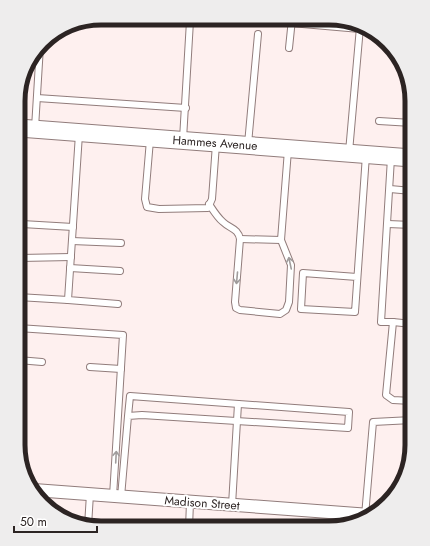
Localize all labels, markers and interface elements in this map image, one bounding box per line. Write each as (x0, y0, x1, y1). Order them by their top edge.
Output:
street label: Hammes Avenue (172, 131, 258, 155)
one-way arrow (286, 257, 294, 270)
one-way arrow (233, 271, 240, 284)
one-way arrow (112, 451, 119, 464)
street label: Madison Street (164, 491, 240, 515)
scale bar (14, 508, 97, 534)
text: 50 m (20, 513, 47, 531)

